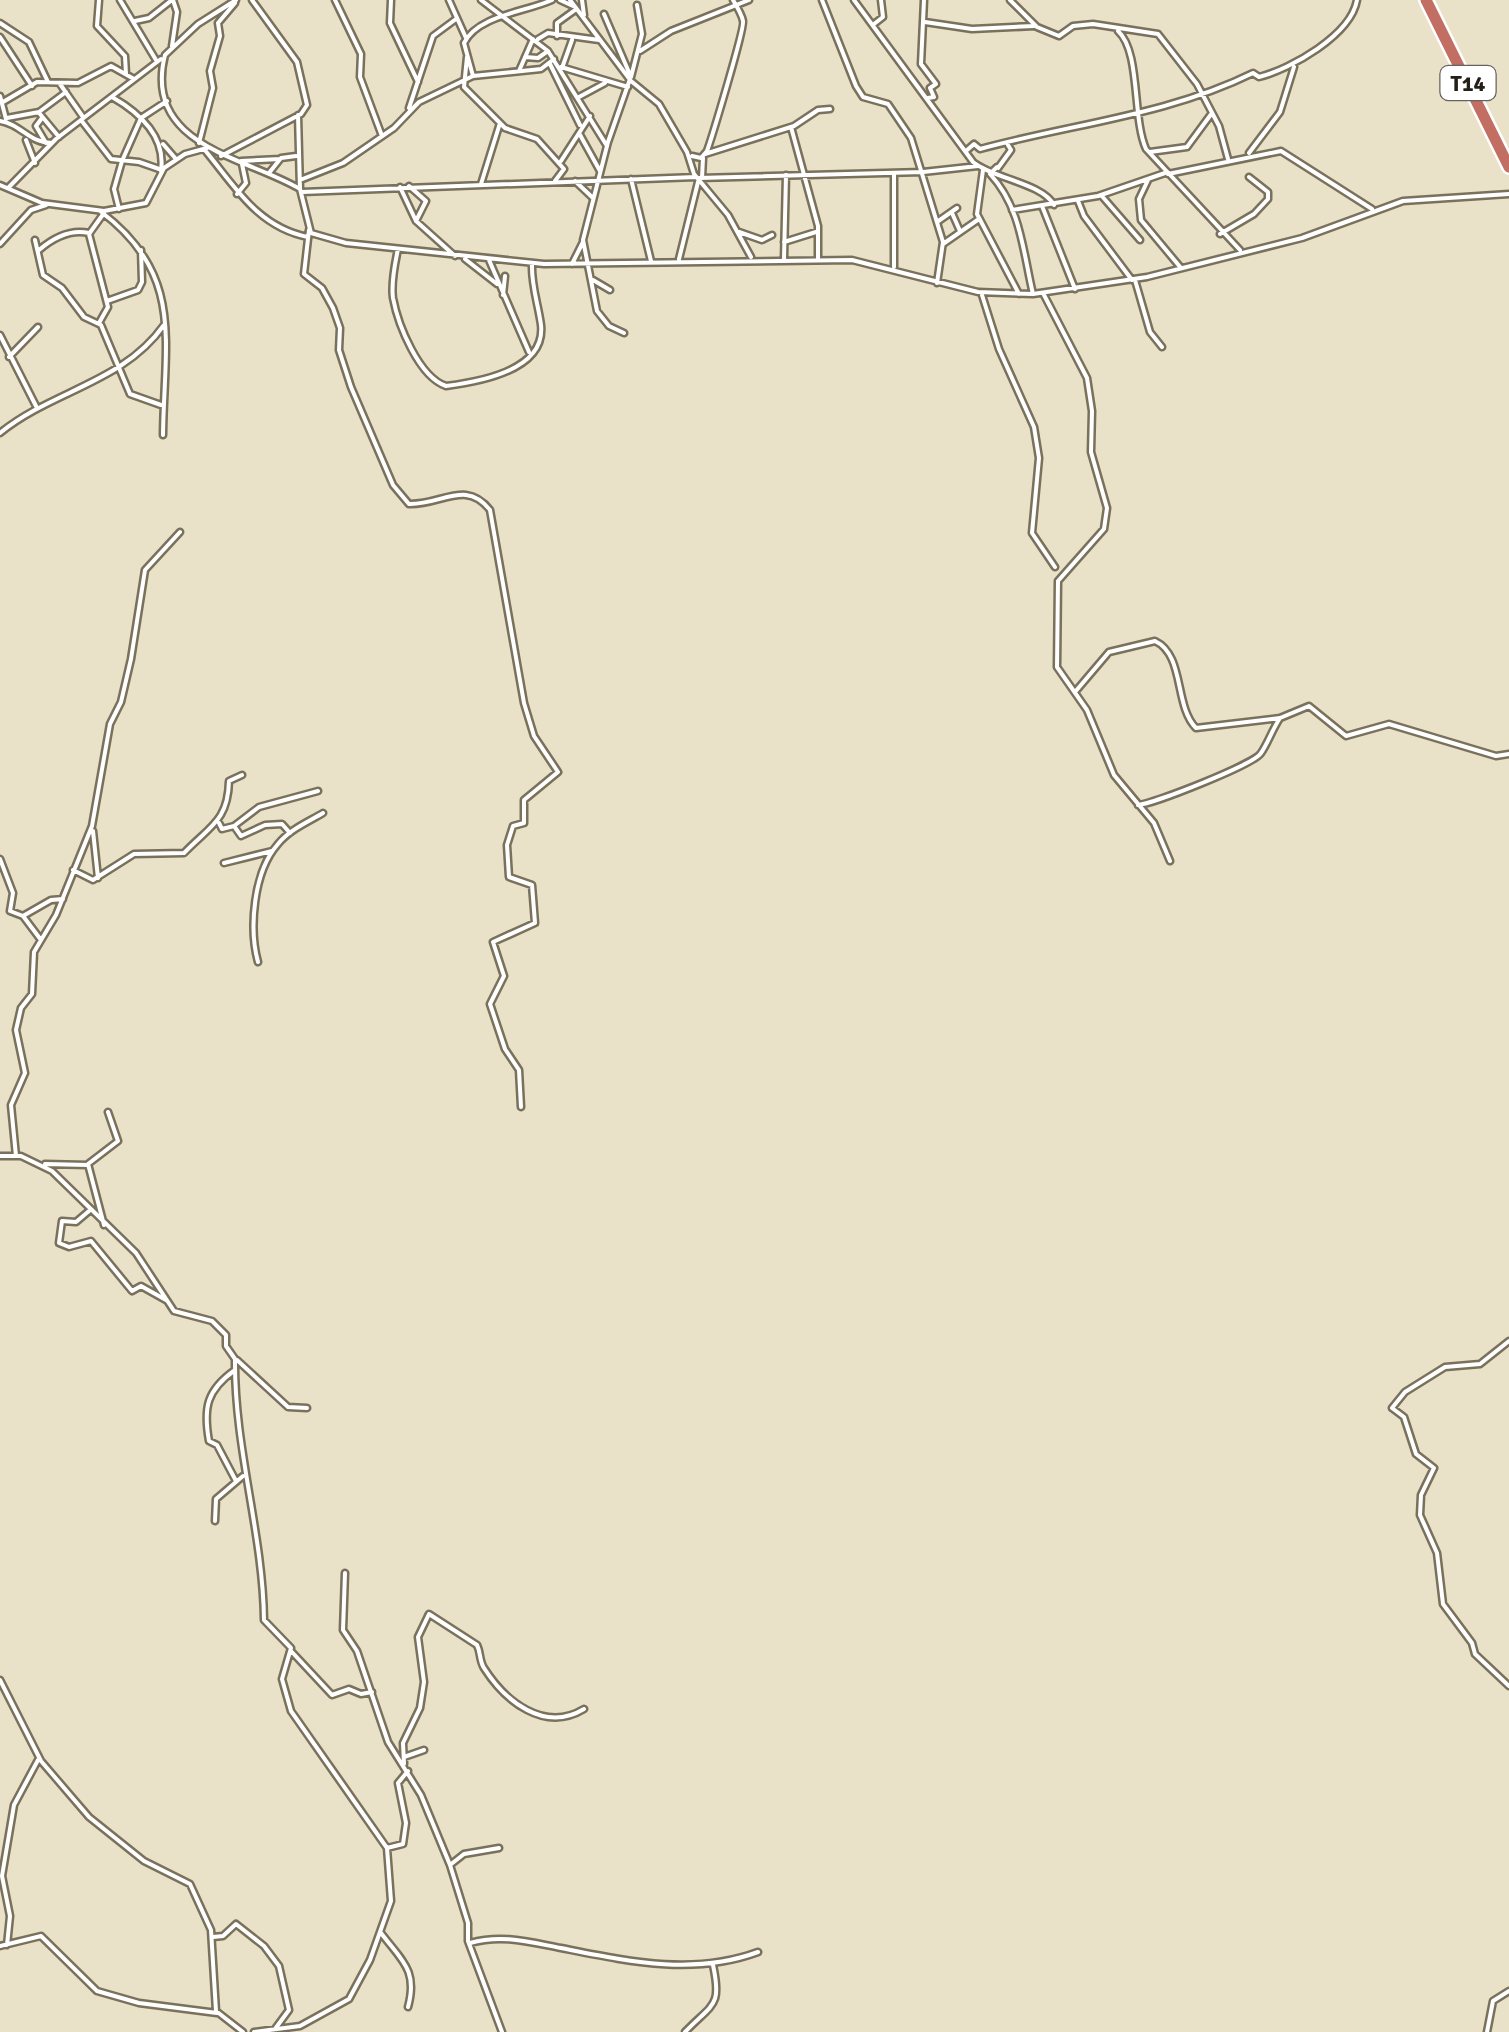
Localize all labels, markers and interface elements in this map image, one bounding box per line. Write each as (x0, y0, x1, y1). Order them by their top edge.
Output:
road number: T14 (1440, 66, 1496, 100)

